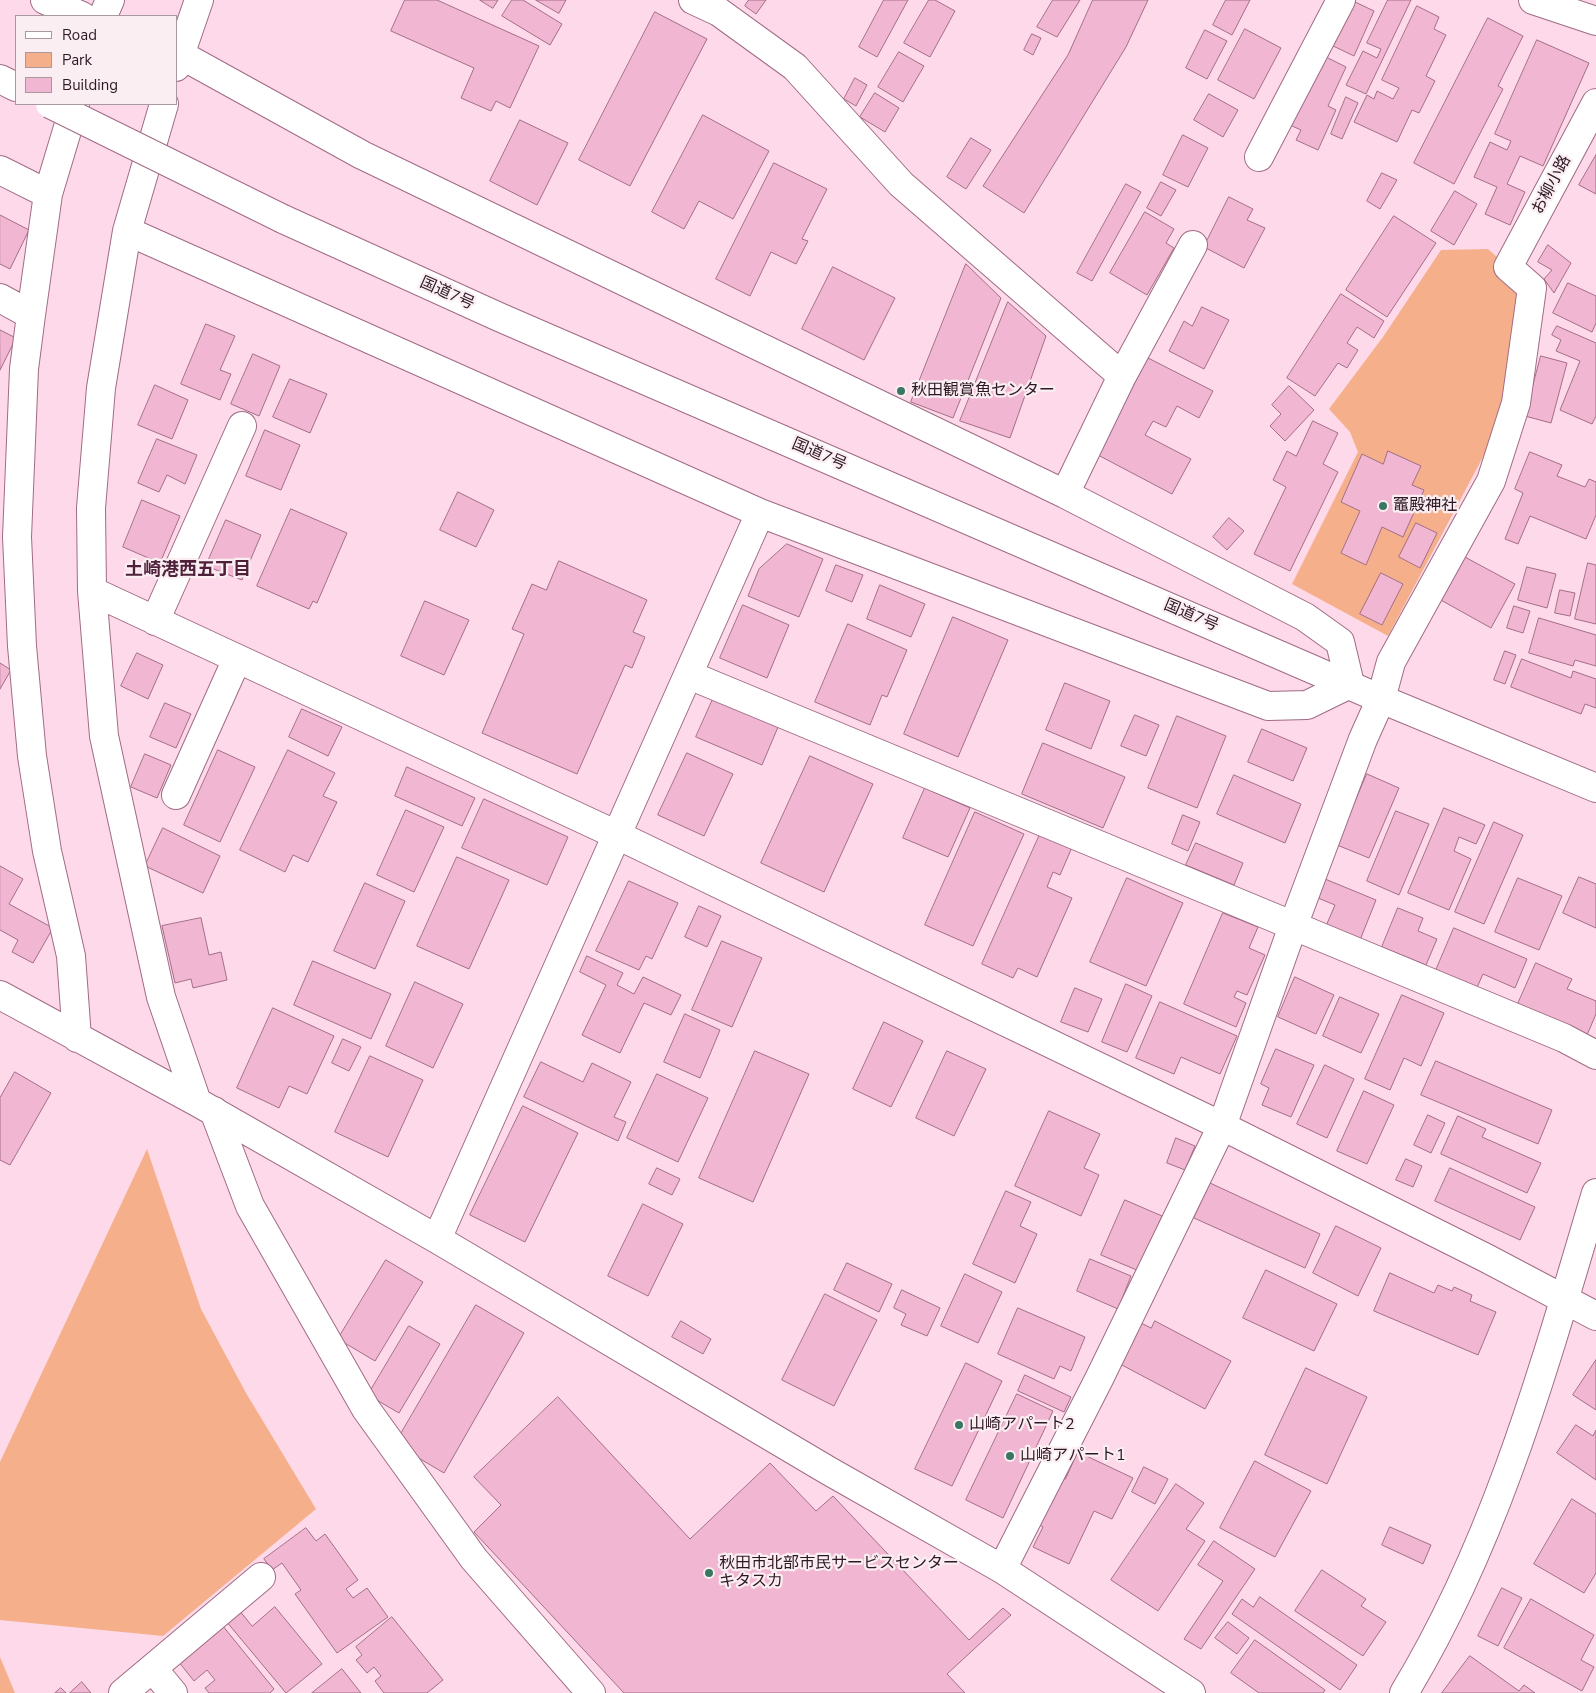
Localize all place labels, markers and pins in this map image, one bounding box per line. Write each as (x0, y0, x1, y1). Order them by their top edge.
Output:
place label: 秋田観賞魚センター (911, 381, 1055, 401)
marker: 秋田観賞魚センター (895, 385, 907, 397)
place label: 竈殿神社 (1393, 496, 1457, 516)
marker: 竈殿神社 (1377, 500, 1389, 512)
place label: 山崎アパート2 (969, 1415, 1075, 1435)
marker: 山崎アパート2 (953, 1419, 965, 1431)
place label: 山崎アパート1 (1020, 1446, 1126, 1466)
marker: 山崎アパート1 (1004, 1450, 1016, 1462)
place label: 秋田市北部市民サービスセンター キタスカ (719, 1554, 959, 1592)
marker: 秋田市北部市民サービスセンター キタスカ (703, 1567, 715, 1579)

